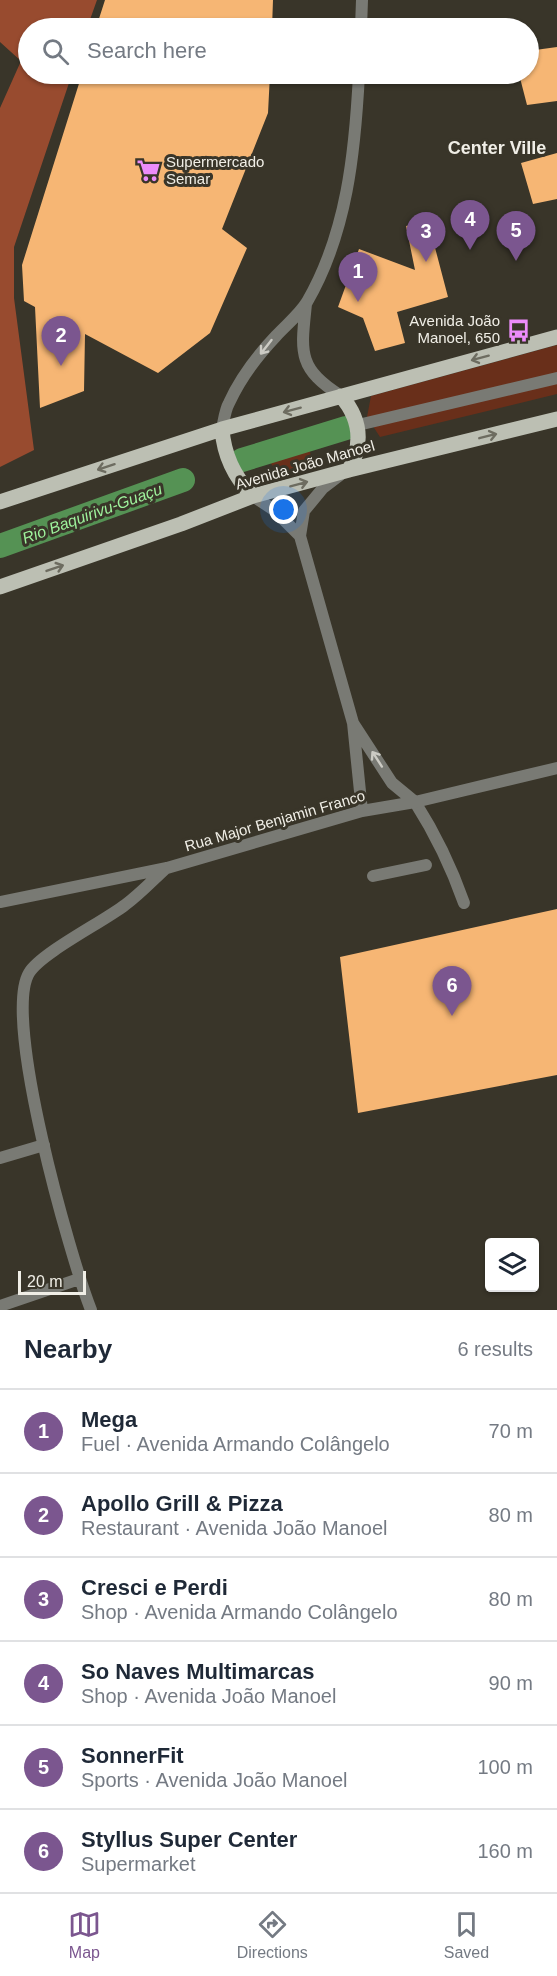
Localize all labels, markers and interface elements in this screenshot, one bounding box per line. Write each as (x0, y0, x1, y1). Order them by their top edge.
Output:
search box (18, 18, 539, 84)
icon: search (39, 35, 72, 68)
text: Search here (87, 38, 207, 63)
district label: Center Ville (448, 138, 546, 158)
place label: Supermercado Semar (166, 153, 264, 187)
supermarket icon: Supermercado Semar (135, 158, 161, 184)
pin: 4 (450, 200, 490, 250)
pin: 3 (406, 212, 446, 262)
pin: 5 (496, 212, 536, 261)
pin: 1 (338, 252, 378, 302)
place label: Avenida João Manoel, 650 (409, 312, 500, 346)
pin: 2 (42, 316, 80, 366)
bus stop icon: Avenida João Manoel, 650 (505, 317, 531, 343)
one-way arrow (260, 339, 273, 355)
one-way arrow (471, 353, 490, 364)
one-way arrow (283, 404, 302, 416)
one-way arrow (478, 429, 497, 441)
street label: Avenida João Manoel (233, 437, 376, 493)
one-way arrow (97, 462, 116, 473)
one-way arrow (289, 477, 308, 489)
water label: Rio Baquirivu-Guaçu (20, 480, 165, 547)
your location (269, 495, 298, 524)
one-way arrow (45, 561, 64, 572)
one-way arrow (370, 751, 382, 768)
street label: Rua Major Benjamin Franco (183, 787, 367, 854)
pin: 6 (432, 966, 472, 1016)
map controls (485, 1238, 539, 1292)
button: layers (485, 1238, 539, 1292)
scale bar (18, 1268, 86, 1296)
text: 20 m (27, 1273, 63, 1290)
text: Nearby (24, 1334, 112, 1364)
text: 6 results (457, 1338, 533, 1360)
text: Mega (81, 1407, 137, 1432)
text: 1 (38, 1420, 49, 1442)
text: 70 m (489, 1420, 533, 1442)
text: Fuel · Avenida Armando Colângelo (81, 1433, 390, 1455)
text: Apollo Grill & Pizza (81, 1491, 283, 1516)
text: 2 (38, 1504, 49, 1526)
text: 80 m (489, 1504, 533, 1526)
text: Restaurant · Avenida João Manoel (81, 1517, 388, 1539)
text: Cresci e Perdi (81, 1575, 228, 1600)
text: 3 (38, 1588, 49, 1610)
text: 80 m (489, 1588, 533, 1610)
text: Shop · Avenida Armando Colângelo (81, 1601, 398, 1623)
text: So Naves Multimarcas (81, 1659, 315, 1684)
text: 4 (38, 1672, 49, 1694)
text: 90 m (489, 1672, 533, 1694)
text: Shop · Avenida João Manoel (81, 1685, 336, 1707)
text: SonnerFit (81, 1743, 184, 1768)
text: 5 (38, 1756, 49, 1778)
text: 100 m (477, 1756, 533, 1778)
text: Sports · Avenida João Manoel (81, 1769, 347, 1791)
text: Styllus Super Center (81, 1827, 297, 1852)
text: 6 (38, 1840, 49, 1862)
text: 160 m (477, 1840, 533, 1862)
text: Supermarket (81, 1853, 196, 1875)
tab: Map (68, 1908, 101, 1962)
tab: Directions (237, 1908, 308, 1962)
tab: Saved (444, 1908, 489, 1962)

